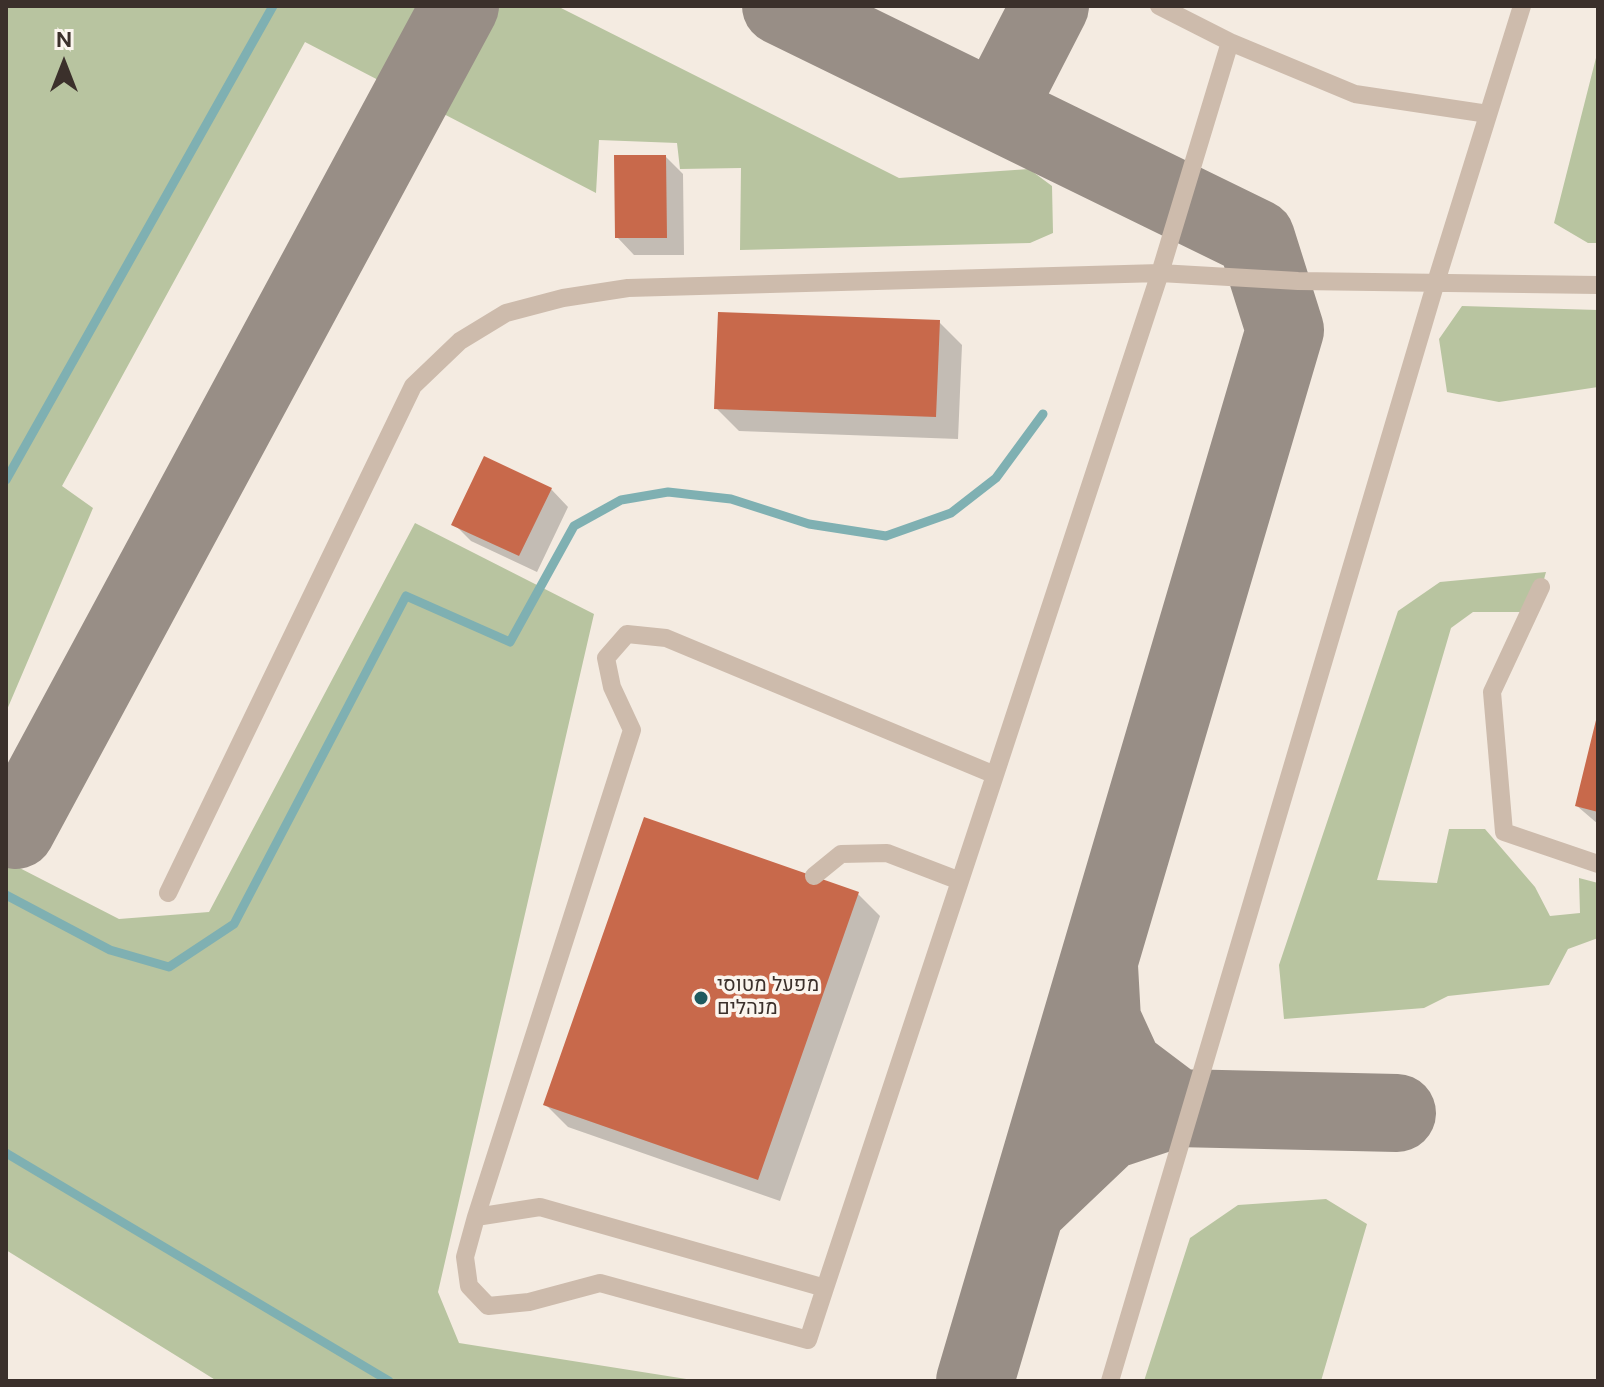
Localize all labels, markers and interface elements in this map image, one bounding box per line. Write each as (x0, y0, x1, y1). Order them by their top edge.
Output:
north arrow (24, 24, 104, 104)
text: N (56, 25, 72, 54)
place label: מפעל מטוסי מנהלים (717, 974, 819, 1021)
marker: מפעל מטוסי מנהלים (692, 989, 710, 1007)

